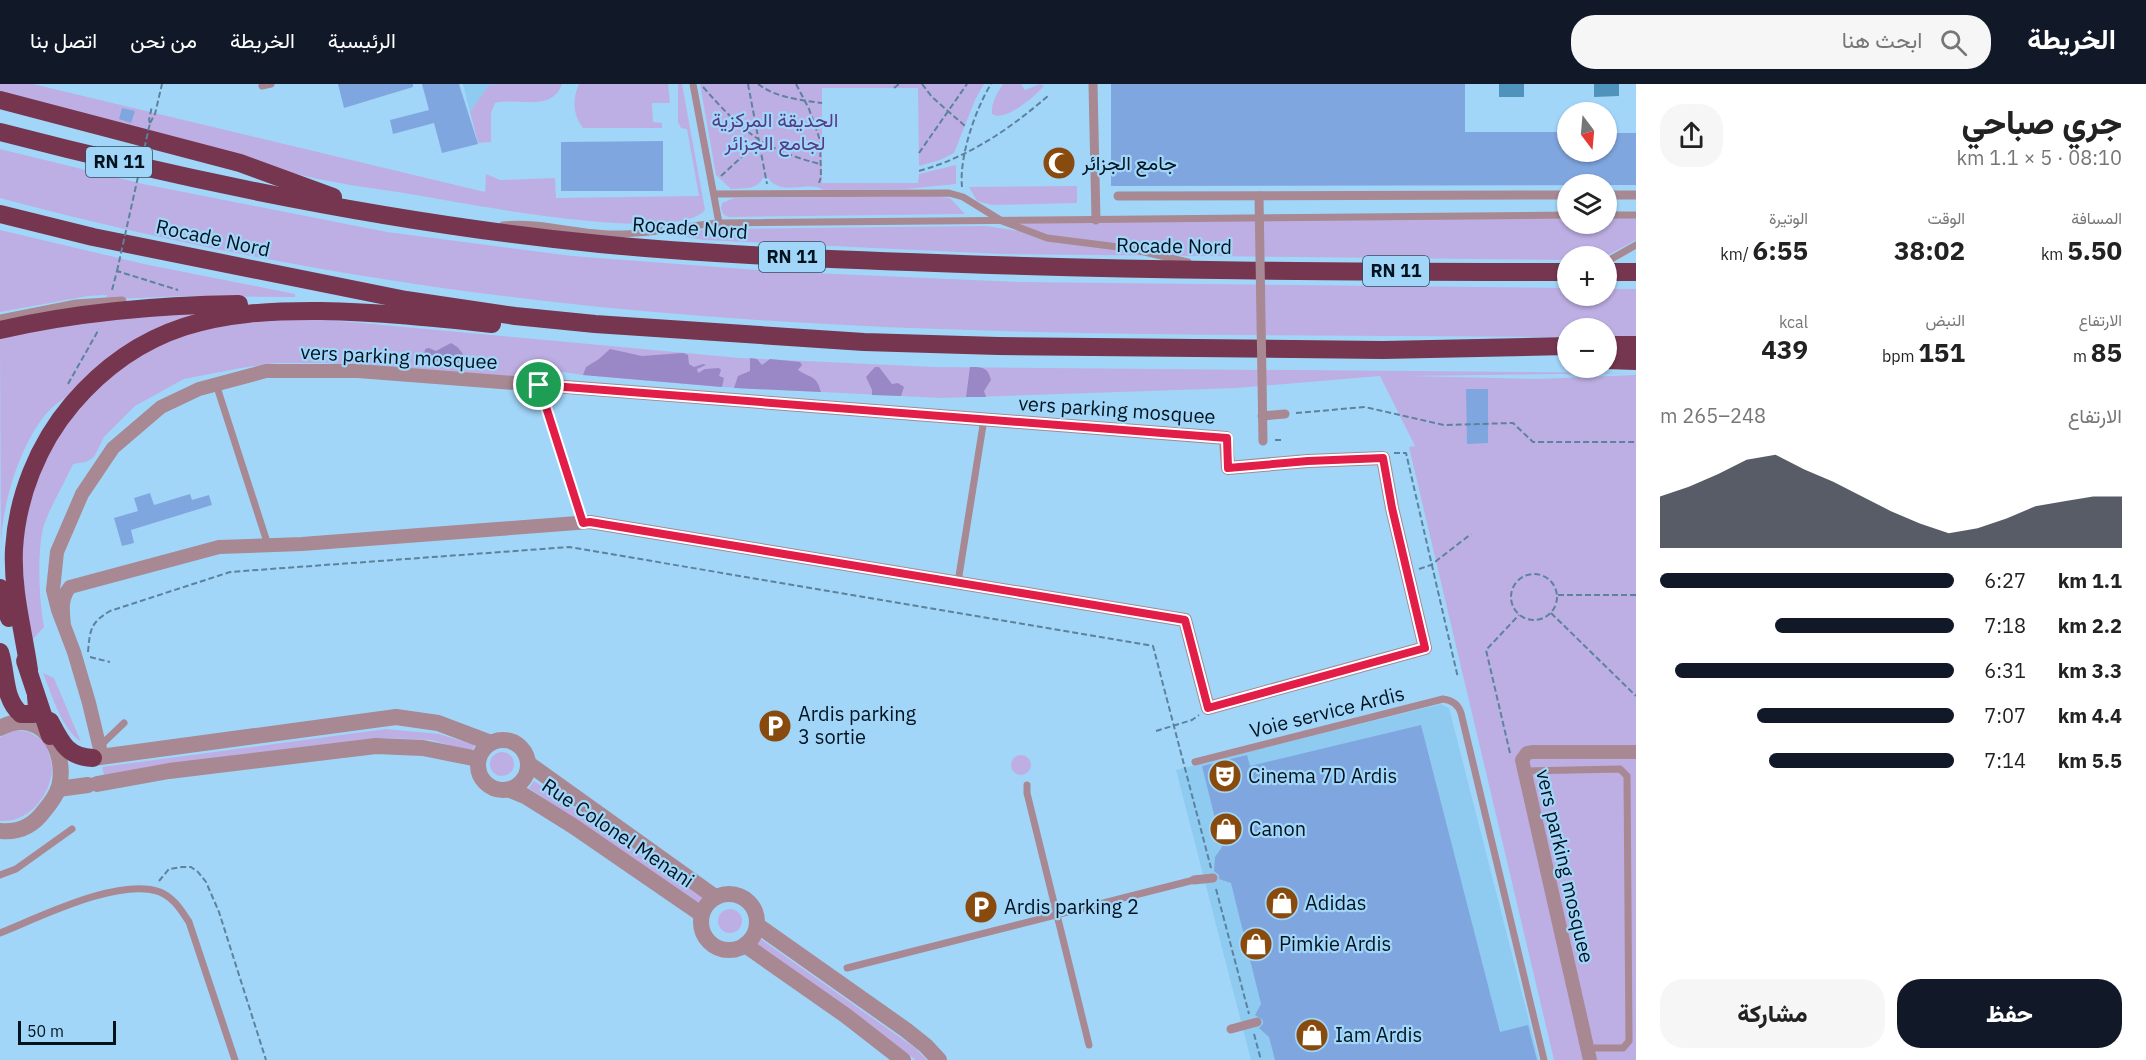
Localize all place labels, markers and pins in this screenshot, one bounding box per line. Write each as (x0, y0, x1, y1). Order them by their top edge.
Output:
mosque icon: جامع الجزائر (1041, 145, 1077, 181)
place label: جامع الجزائر (1081, 149, 1177, 177)
pin (513, 359, 564, 410)
place label: Ardis parking 3 sortie (798, 700, 917, 750)
parking icon: Ardis parking 3 sortie (757, 708, 793, 744)
theatre icon: Cinema 7D Ardis (1207, 758, 1243, 794)
place label: Cinema 7D Ardis (1248, 762, 1397, 789)
shop icon: Canon (1208, 811, 1244, 847)
place label: Canon (1249, 815, 1306, 842)
shop icon: Adidas (1264, 885, 1300, 921)
parking icon: Ardis parking 2 (963, 889, 999, 925)
place label: Adidas (1305, 889, 1366, 916)
place label: Ardis parking 2 (1004, 893, 1139, 920)
shop icon: Pimkie Ardis (1238, 926, 1274, 962)
place label: Pimkie Ardis (1279, 930, 1391, 957)
shop icon: Iam Ardis (1294, 1017, 1330, 1053)
place label: Iam Ardis (1335, 1021, 1422, 1048)

